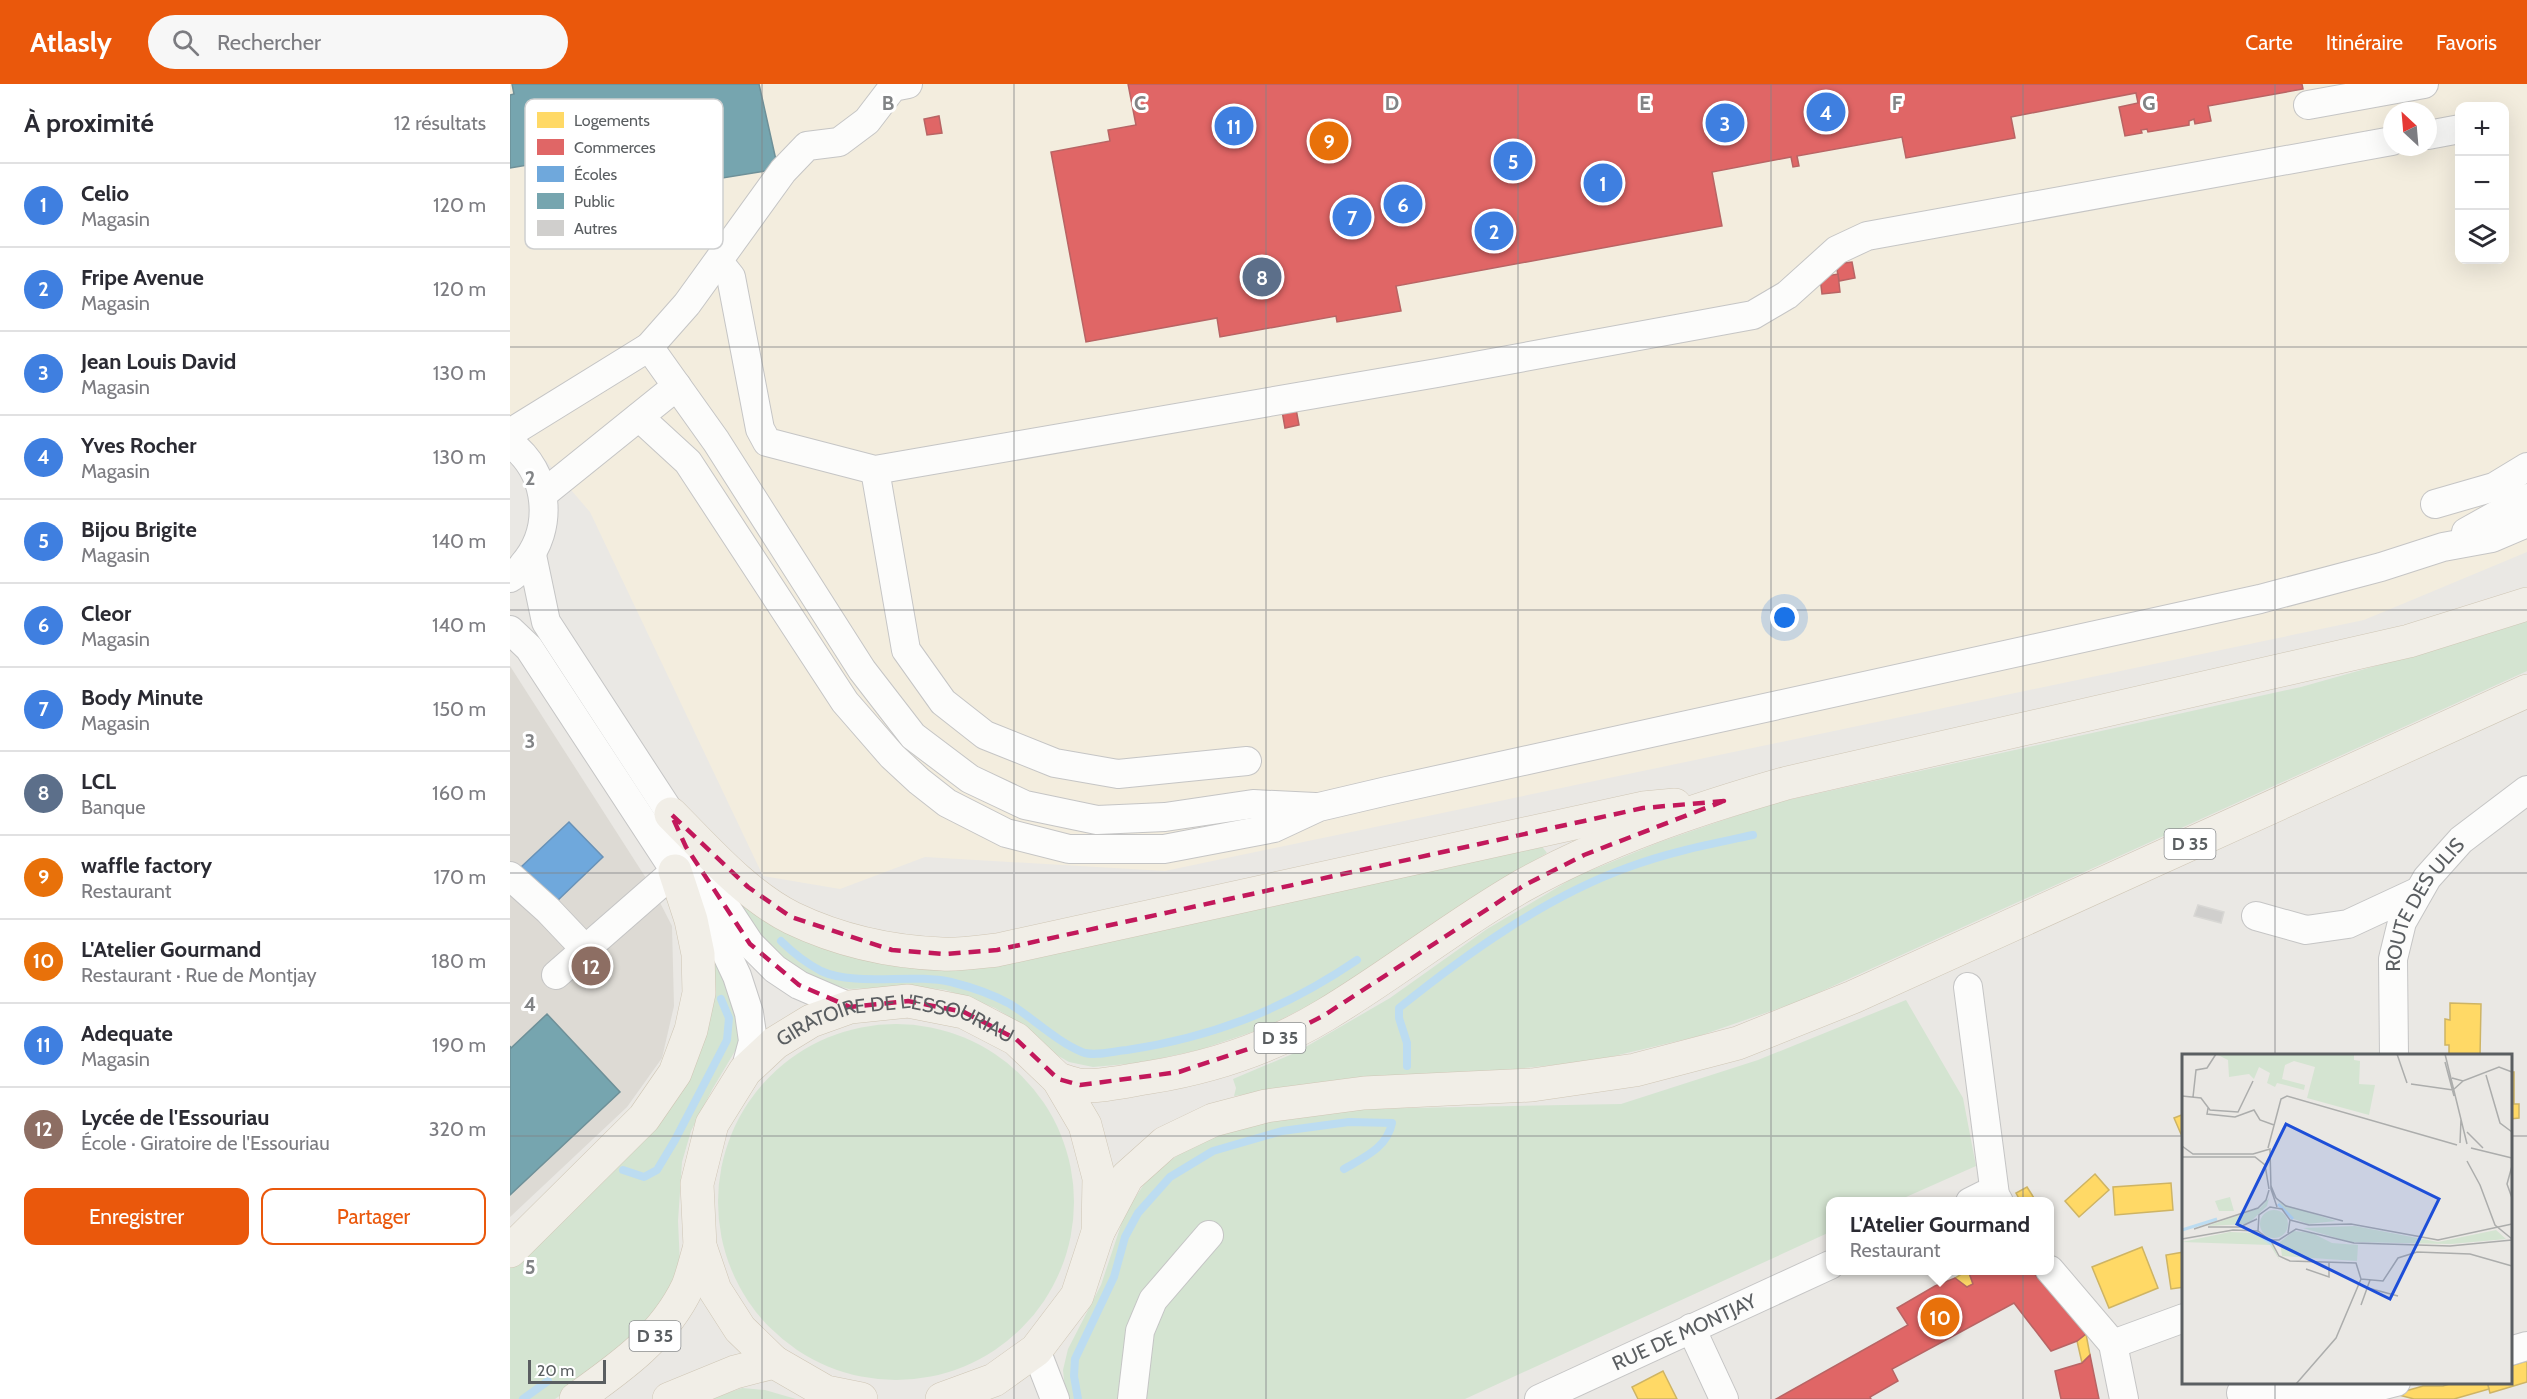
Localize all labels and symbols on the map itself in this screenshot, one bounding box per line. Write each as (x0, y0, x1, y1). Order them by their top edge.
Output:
pin: 4 (1806, 90, 1846, 135)
text: B (882, 91, 894, 115)
text: C (1134, 91, 1146, 115)
text: D (1385, 91, 1399, 115)
text: E (1639, 91, 1651, 115)
text: F (1892, 91, 1903, 115)
text: G (2142, 91, 2156, 115)
legend (525, 99, 723, 249)
pin: 3 (1706, 100, 1744, 146)
north arrow (2383, 102, 2437, 156)
pin: 11 (1214, 104, 1254, 148)
text: Logements (574, 111, 650, 130)
pin: 9 (1310, 118, 1348, 164)
text: Commerces (574, 138, 656, 157)
pin: 5 (1494, 138, 1532, 184)
pin: 1 (1584, 160, 1622, 206)
text: Écoles (574, 165, 617, 184)
pin: 6 (1384, 182, 1422, 226)
text: Public (574, 192, 615, 211)
pin: 7 (1332, 194, 1372, 240)
pin: 2 (1474, 208, 1514, 254)
text: Autres (574, 219, 617, 238)
pin: 8 (1242, 254, 1281, 300)
text: 2 (525, 466, 535, 490)
your location (1770, 603, 1799, 632)
text: 3 (525, 729, 535, 753)
road number: D 35 (2164, 829, 2216, 859)
street label: ROUTE DES ULIS (2381, 833, 2469, 972)
pin: 12 (572, 944, 610, 988)
text: GIRATOIRE DE L'ESSOURIAU (772, 989, 1018, 1051)
text: 4 (524, 992, 536, 1016)
road number: D 35 (1254, 1023, 1306, 1053)
street label: GIRATOIRE DE L'ESSOURIAU (770, 1031, 1020, 1059)
inset map (2182, 1054, 2512, 1384)
text: 5 (525, 1255, 535, 1279)
street label: RUE DE MONTJAY (1608, 1288, 1761, 1376)
pin: 10 (1920, 1294, 1960, 1340)
road number: D 35 (630, 1321, 680, 1351)
scale bar (528, 1357, 606, 1384)

